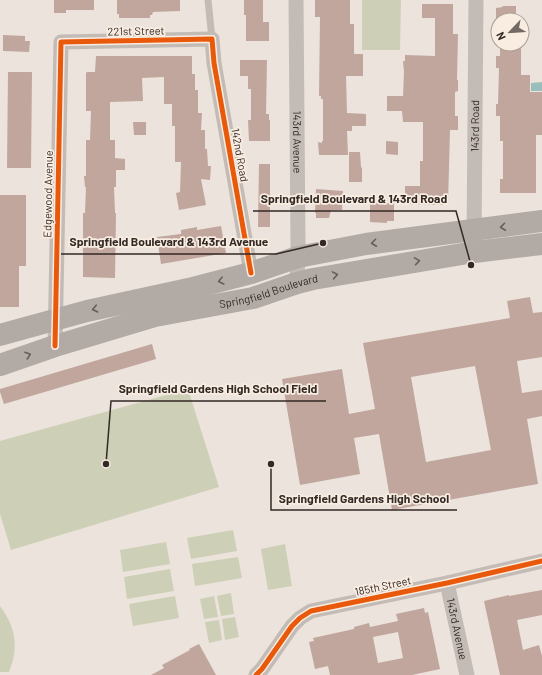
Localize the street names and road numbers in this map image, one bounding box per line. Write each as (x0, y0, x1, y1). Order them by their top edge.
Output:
street label: 221st Street (107, 24, 165, 37)
street label: 143rd Road (468, 100, 481, 152)
street label: 143rd Avenue (291, 111, 304, 174)
street label: 142nd Road (229, 127, 252, 183)
street label: Edgewood Avenue (40, 150, 55, 238)
street label: Springfield Boulevard (218, 271, 319, 310)
street label: 185th Street (353, 573, 412, 598)
street label: 143rd Avenue (444, 597, 471, 661)

